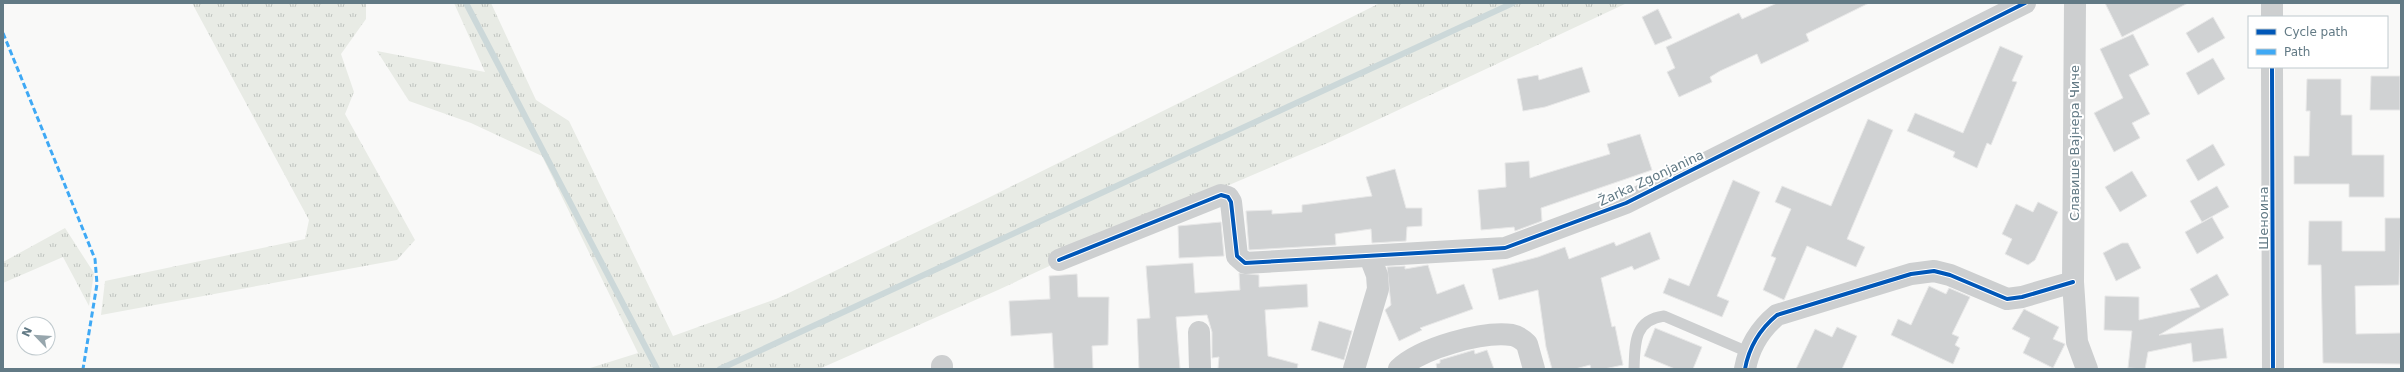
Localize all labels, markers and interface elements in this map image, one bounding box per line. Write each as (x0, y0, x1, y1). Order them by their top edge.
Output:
legend (2248, 16, 2388, 68)
text: Cycle path (2284, 25, 2348, 39)
text: Path (2284, 45, 2310, 59)
street label: Славише Вајнера Чиче (2067, 65, 2082, 221)
street label: Žarka Zgonjanina (1596, 147, 1706, 209)
street label: Шеноина (2256, 186, 2271, 250)
north arrow (16, 316, 56, 356)
text: N (20, 325, 35, 339)

